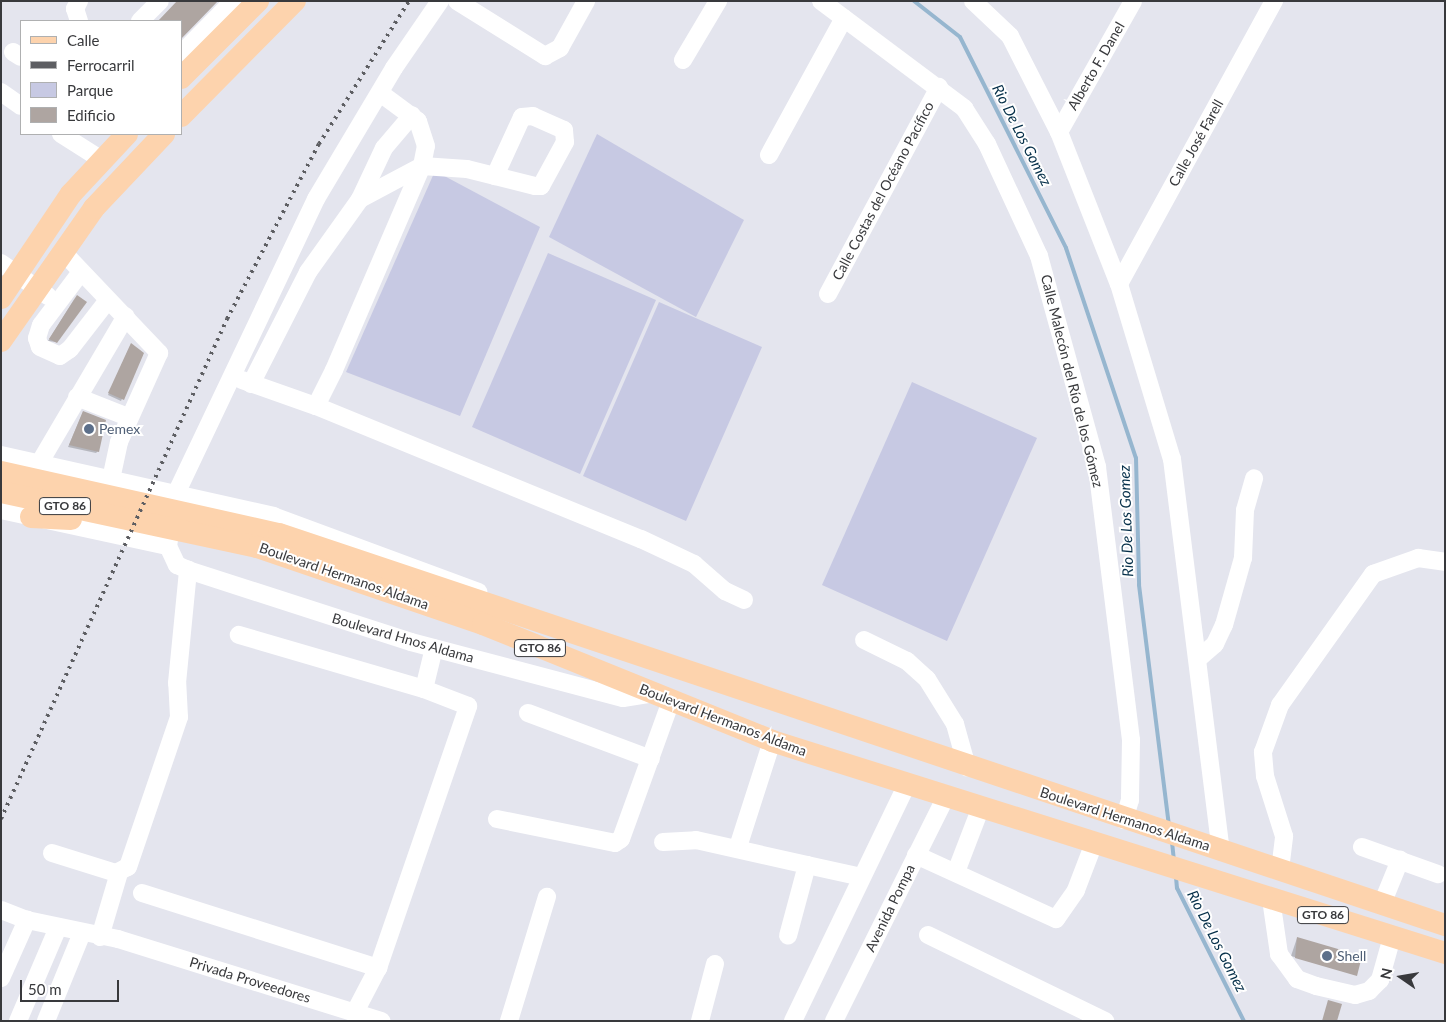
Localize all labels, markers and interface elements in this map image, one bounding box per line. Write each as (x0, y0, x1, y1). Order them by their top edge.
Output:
street label: Alberto F. Danel (1064, 19, 1128, 113)
legend (20, 20, 182, 135)
text: Calle (67, 31, 99, 49)
text: Ferrocarril (67, 56, 135, 74)
text: Parque (67, 81, 113, 99)
water label: Rio De Los Gomez (989, 81, 1055, 189)
street label: Calle José Farell (1165, 96, 1227, 190)
street label: Calle Costas del Océano Pacífico (829, 99, 937, 283)
text: Edificio (67, 106, 115, 124)
street label: Calle Malecón del Río de los Gómez (1037, 273, 1107, 489)
place label: Pemex (99, 421, 140, 437)
marker: Pemex (83, 423, 95, 435)
water label: Rio De Los Gomez (1115, 465, 1137, 577)
road number: GTO 86 (39, 496, 91, 516)
street label: Boulevard Hermanos Aldama (257, 539, 431, 613)
street label: Boulevard Hnos Aldama (330, 610, 476, 666)
road number: GTO 86 (514, 638, 566, 658)
street label: Boulevard Hermanos Aldama (637, 680, 809, 760)
street label: Boulevard Hermanos Aldama (1038, 783, 1212, 855)
street label: Avenida Pompa (862, 862, 918, 954)
water label: Rio De Los Gomez (1184, 887, 1250, 995)
road number: GTO 86 (1297, 906, 1349, 924)
place label: Shell (1337, 948, 1366, 964)
marker: Shell (1321, 950, 1333, 962)
north arrow (1376, 952, 1426, 1002)
street label: Privada Proveedores (187, 954, 313, 1006)
text: N (1376, 966, 1395, 981)
scale bar (22, 970, 121, 1002)
text: 50 m (28, 980, 62, 998)

